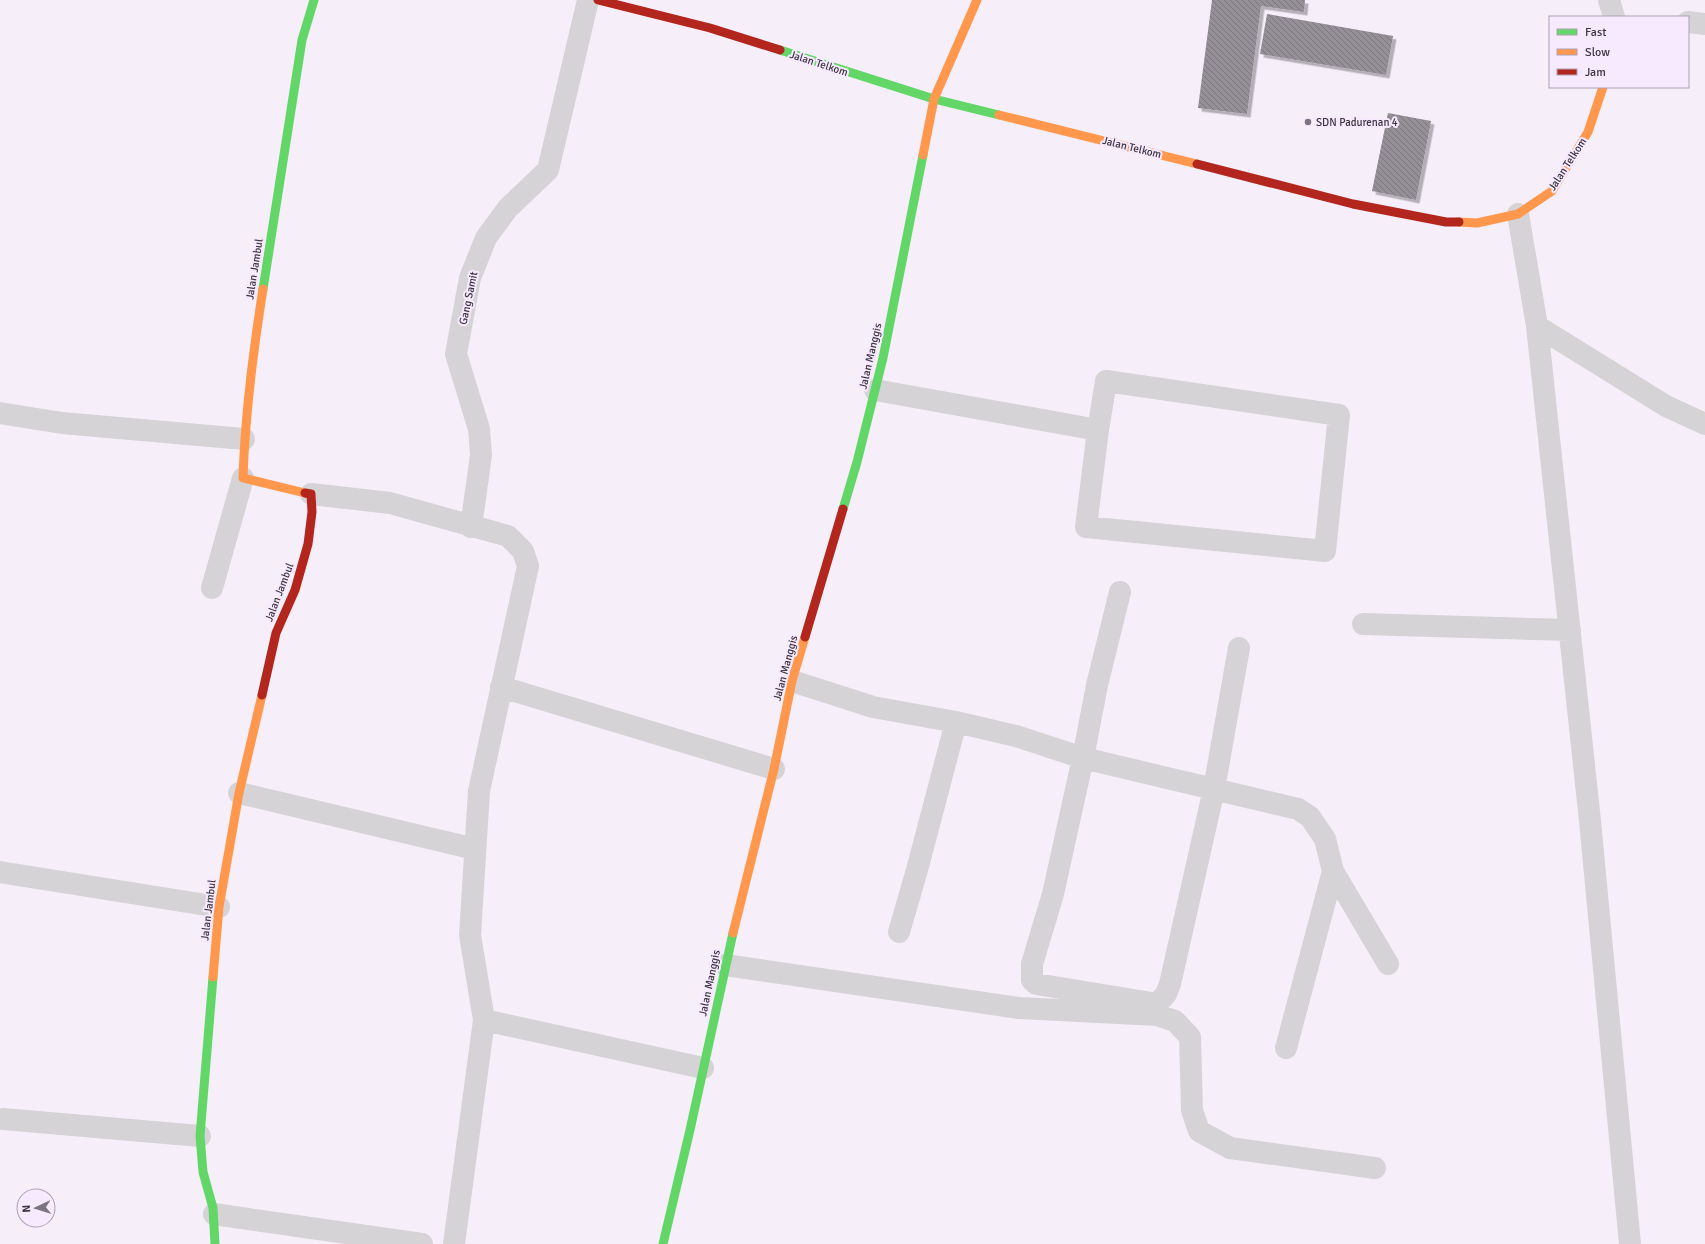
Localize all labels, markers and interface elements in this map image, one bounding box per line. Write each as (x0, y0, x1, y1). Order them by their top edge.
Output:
legend (1549, 16, 1689, 88)
text: Fast (1585, 25, 1606, 40)
text: Slow (1585, 45, 1610, 60)
street label: Jalan Telkom (788, 48, 850, 79)
text: Jam (1585, 65, 1606, 80)
place label: SDN Padurenan 4 (1316, 116, 1398, 129)
marker: SDN Padurenan 4 (1303, 117, 1313, 127)
street label: Jalan Telkom (1101, 134, 1163, 161)
street label: Jalan Telkom (1545, 135, 1589, 193)
street label: Jalan Jambul (243, 238, 266, 300)
street label: Gang Samit (457, 270, 481, 326)
street label: Jalan Manggis (857, 322, 884, 390)
street label: Jalan Jambul (262, 561, 297, 623)
street label: Jalan Manggis (770, 634, 801, 702)
street label: Jalan Jambul (198, 879, 219, 941)
street label: Jalan Manggis (696, 949, 723, 1017)
north arrow (16, 1188, 56, 1228)
text: N (20, 1204, 33, 1213)

